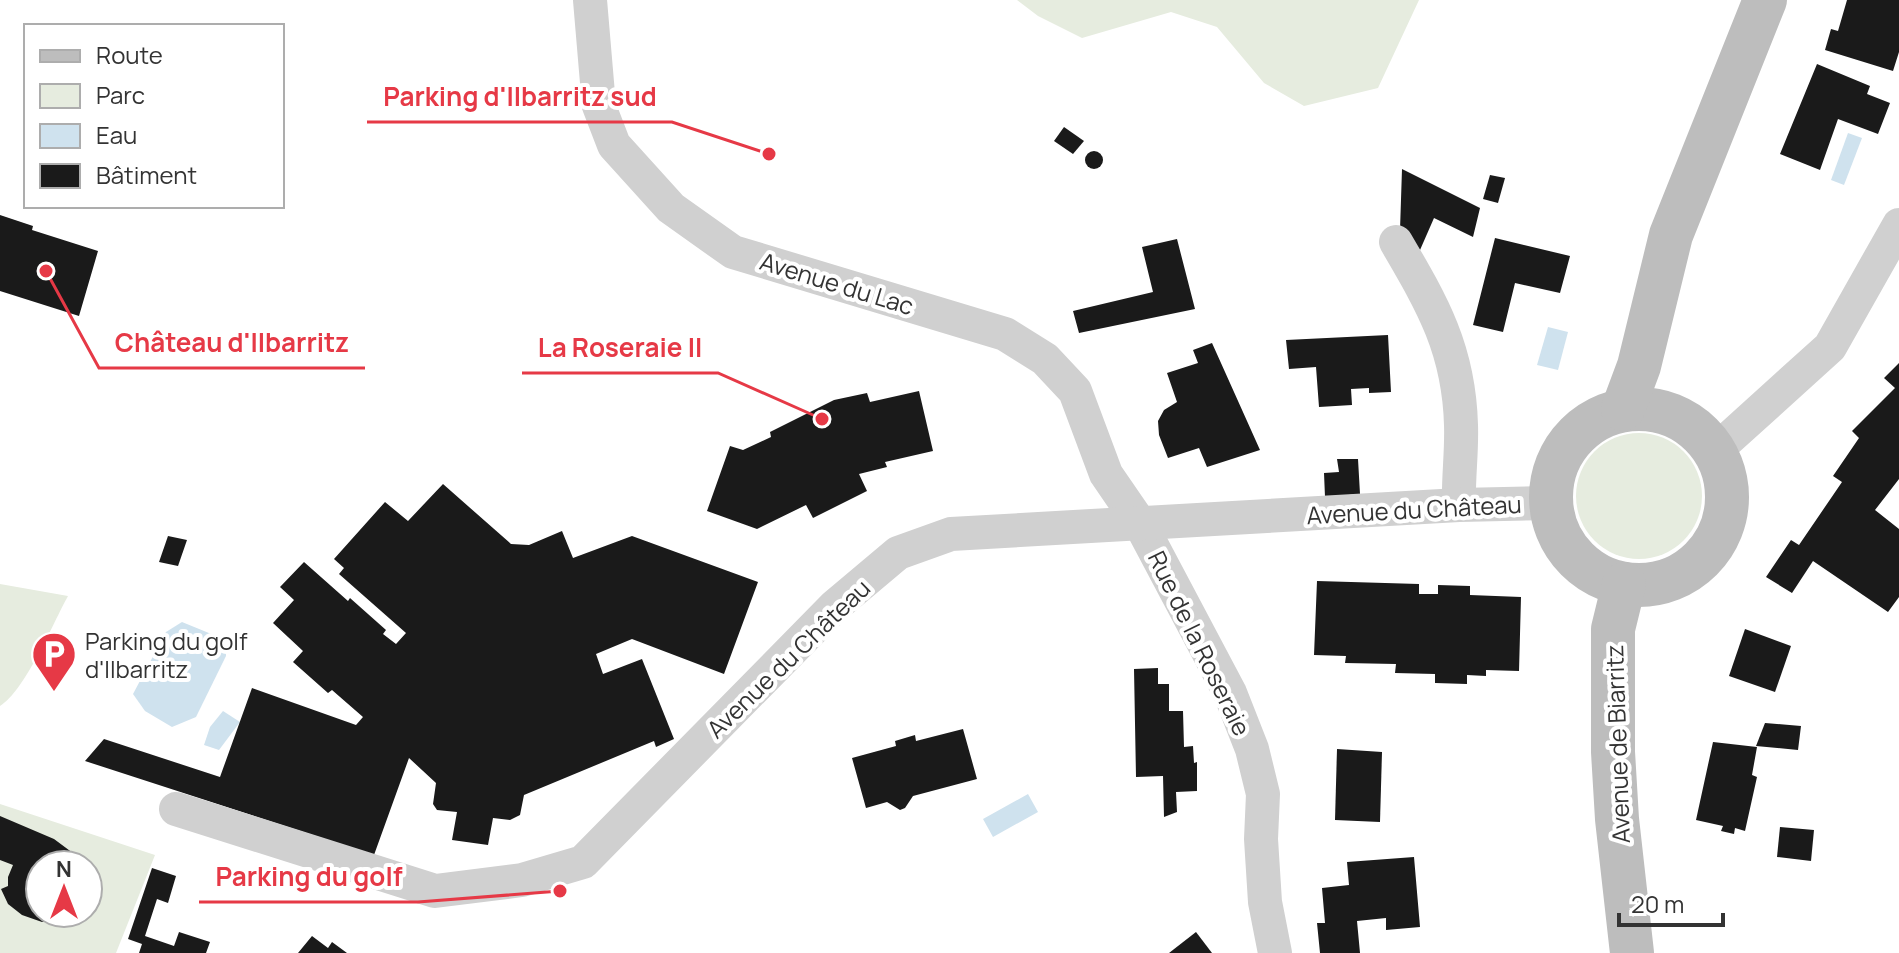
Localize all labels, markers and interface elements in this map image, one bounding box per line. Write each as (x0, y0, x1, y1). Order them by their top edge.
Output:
legend (24, 24, 284, 208)
text: Route (96, 38, 163, 71)
callout: Parking d'Ilbarritz sud (367, 72, 672, 122)
text: Parc (96, 78, 145, 111)
text: Parking d'Ilbarritz sud (383, 78, 657, 114)
text: Eau (96, 118, 137, 151)
text: Bâtiment (96, 158, 197, 191)
street label: Avenue du Lac (756, 244, 918, 322)
callout: Château d'Ilbarritz (99, 318, 365, 368)
callout: La Roseraie II (522, 323, 718, 373)
text: Château d'Ilbarritz (115, 324, 349, 360)
text: La Roseraie II (538, 329, 702, 365)
street label: Avenue du Château (1306, 487, 1522, 531)
street label: Rue de la Roseraie (1141, 545, 1259, 741)
street label: Avenue du Château (699, 571, 877, 745)
place label: Parking du golf d'Ilbarritz (85, 624, 248, 685)
parking icon: Parking du golf d'Ilbarritz (30, 630, 78, 693)
street label: Avenue de Biarritz (1597, 644, 1637, 844)
north arrow (24, 849, 104, 929)
callout: Parking du golf (199, 852, 418, 902)
text: N (56, 854, 72, 884)
text: Parking du golf (215, 858, 403, 894)
scale bar (1619, 877, 1723, 927)
text: 20 m (1631, 887, 1684, 920)

